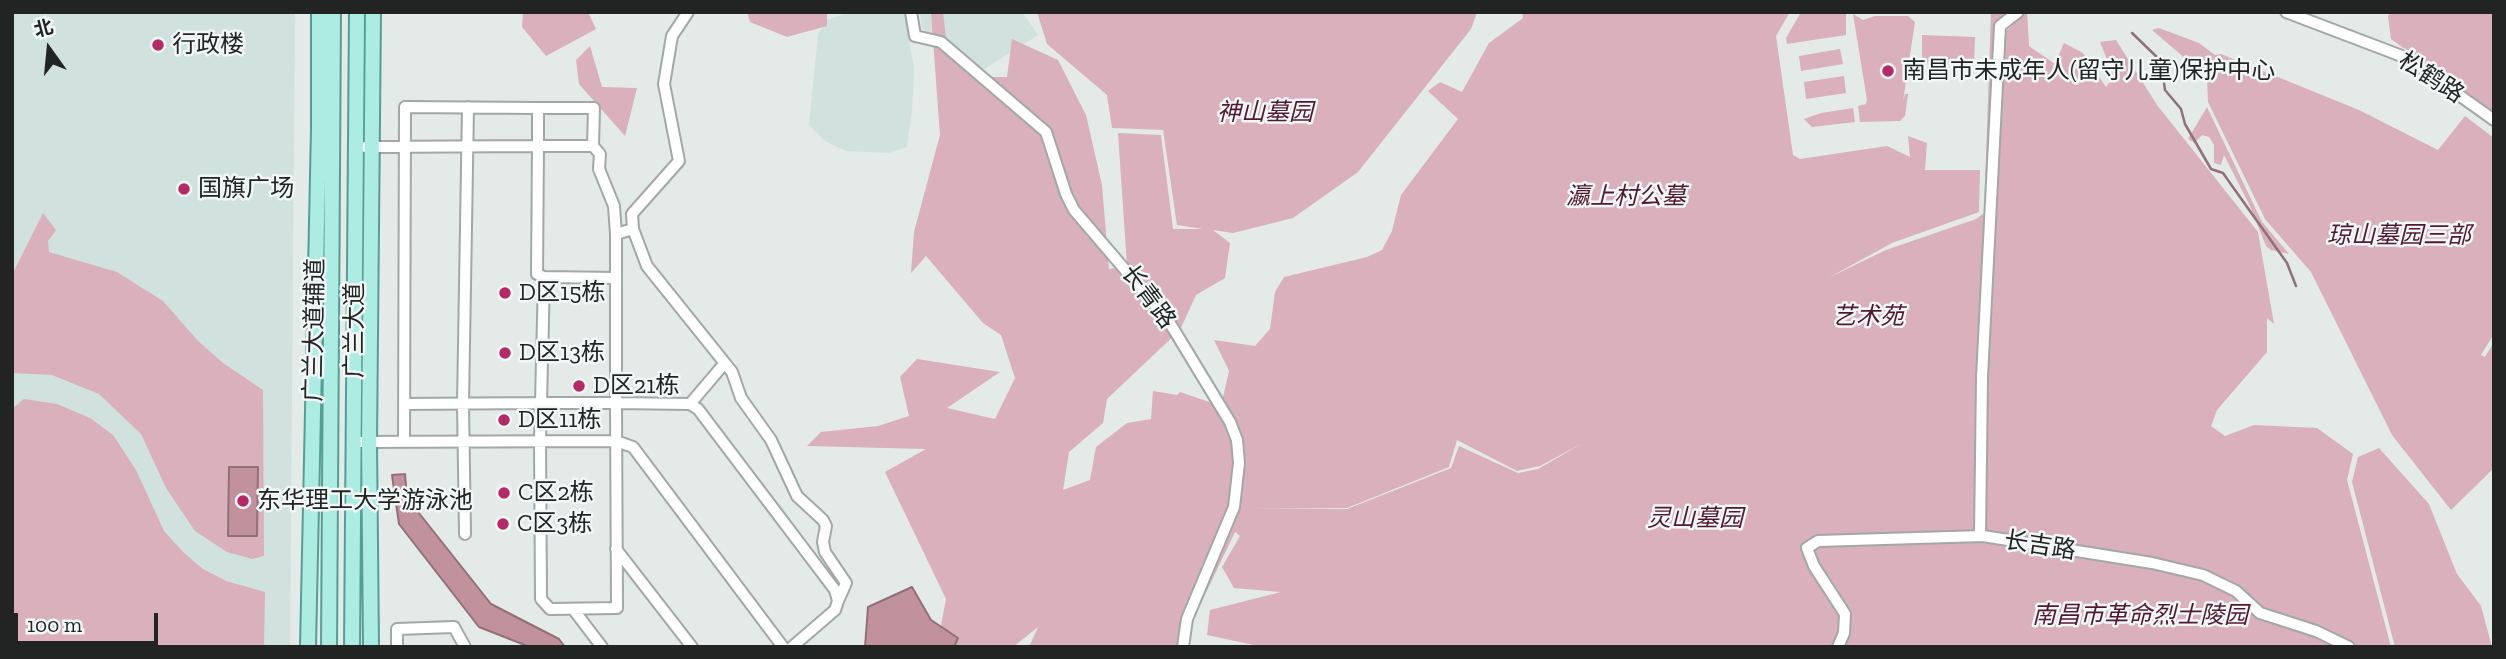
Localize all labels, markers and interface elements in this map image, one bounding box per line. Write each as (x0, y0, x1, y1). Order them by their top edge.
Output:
north arrow (14, 14, 84, 84)
text: 北 (31, 15, 56, 42)
place label: 行政楼 (172, 31, 244, 59)
marker: 行政楼 (150, 37, 166, 53)
street label: 松鹤路 (2393, 46, 2469, 110)
place label: 南昌市未成年人(留守儿童)保护中心 (1902, 57, 2275, 85)
marker: 南昌市未成年人(留守儿童)保护中心 (1880, 63, 1896, 79)
park label: 神山墓园 (1217, 99, 1313, 127)
place label: 国旗广场 (198, 175, 294, 203)
marker: 国旗广场 (176, 181, 192, 197)
park label: 瀛上村公墓 (1566, 183, 1686, 211)
park label: 琼山墓园三部 (2327, 222, 2471, 250)
street label: 广兰大道辅道 (299, 258, 331, 402)
street label: 长青路 (1115, 260, 1181, 334)
place label: D区15栋 (519, 279, 605, 307)
street label: 广兰大道 (341, 282, 369, 378)
marker: D区15栋 (497, 285, 513, 301)
park label: 艺术苑 (1832, 303, 1904, 331)
place label: D区13栋 (519, 339, 605, 367)
marker: D区13栋 (497, 345, 513, 361)
place label: D区21栋 (593, 372, 680, 400)
marker: D区21栋 (571, 378, 587, 394)
place label: D区11栋 (518, 406, 601, 434)
marker: D区11栋 (496, 412, 512, 428)
place label: C区2栋 (518, 479, 594, 507)
marker: C区2栋 (496, 485, 512, 501)
place label: 东华理工大学游泳池 (257, 487, 473, 515)
marker: 东华理工大学游泳池 (235, 493, 251, 509)
park label: 灵山墓园 (1647, 505, 1743, 533)
place label: C区3栋 (517, 510, 592, 538)
marker: C区3栋 (495, 516, 511, 532)
street label: 长吉路 (2002, 526, 2078, 566)
scale bar (18, 600, 161, 644)
park label: 南昌市革命烈士陵园 (2032, 602, 2248, 630)
text: 100 m (27, 612, 82, 637)

